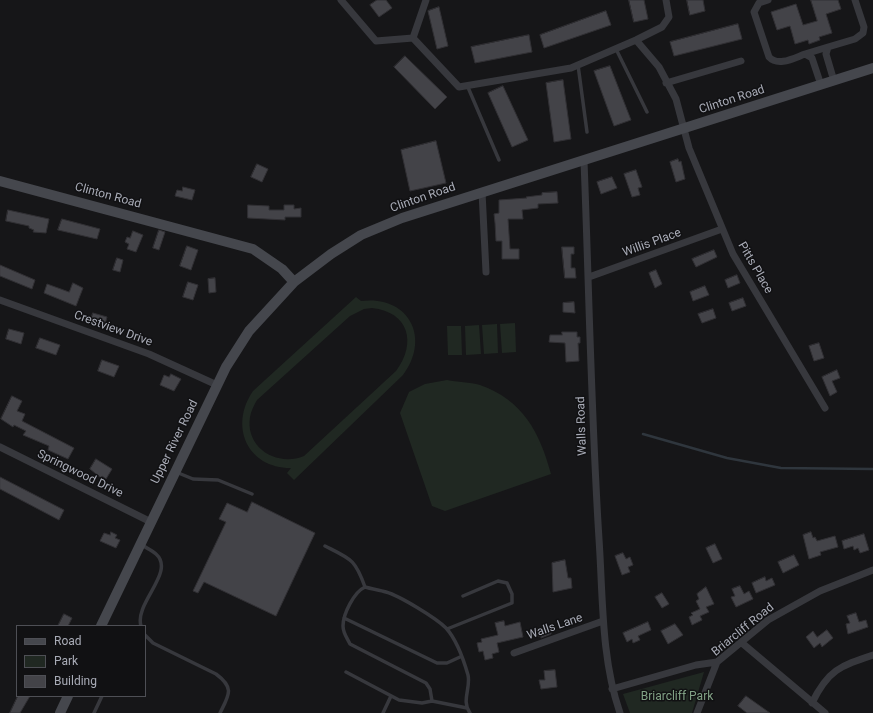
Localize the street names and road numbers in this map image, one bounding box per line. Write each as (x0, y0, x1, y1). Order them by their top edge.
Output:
street label: Clinton Road (697, 83, 767, 117)
street label: Clinton Road (73, 180, 143, 212)
street label: Clinton Road (388, 180, 458, 216)
street label: Willis Place (621, 226, 683, 260)
street label: Pitts Place (734, 240, 776, 296)
street label: Crestview Drive (72, 308, 154, 350)
street label: Walls Road (574, 396, 590, 456)
street label: Upper River Road (148, 398, 202, 486)
street label: Springwood Drive (35, 447, 125, 501)
street label: Briarcliff Road (709, 601, 777, 659)
street label: Walls Lane (525, 611, 585, 643)

